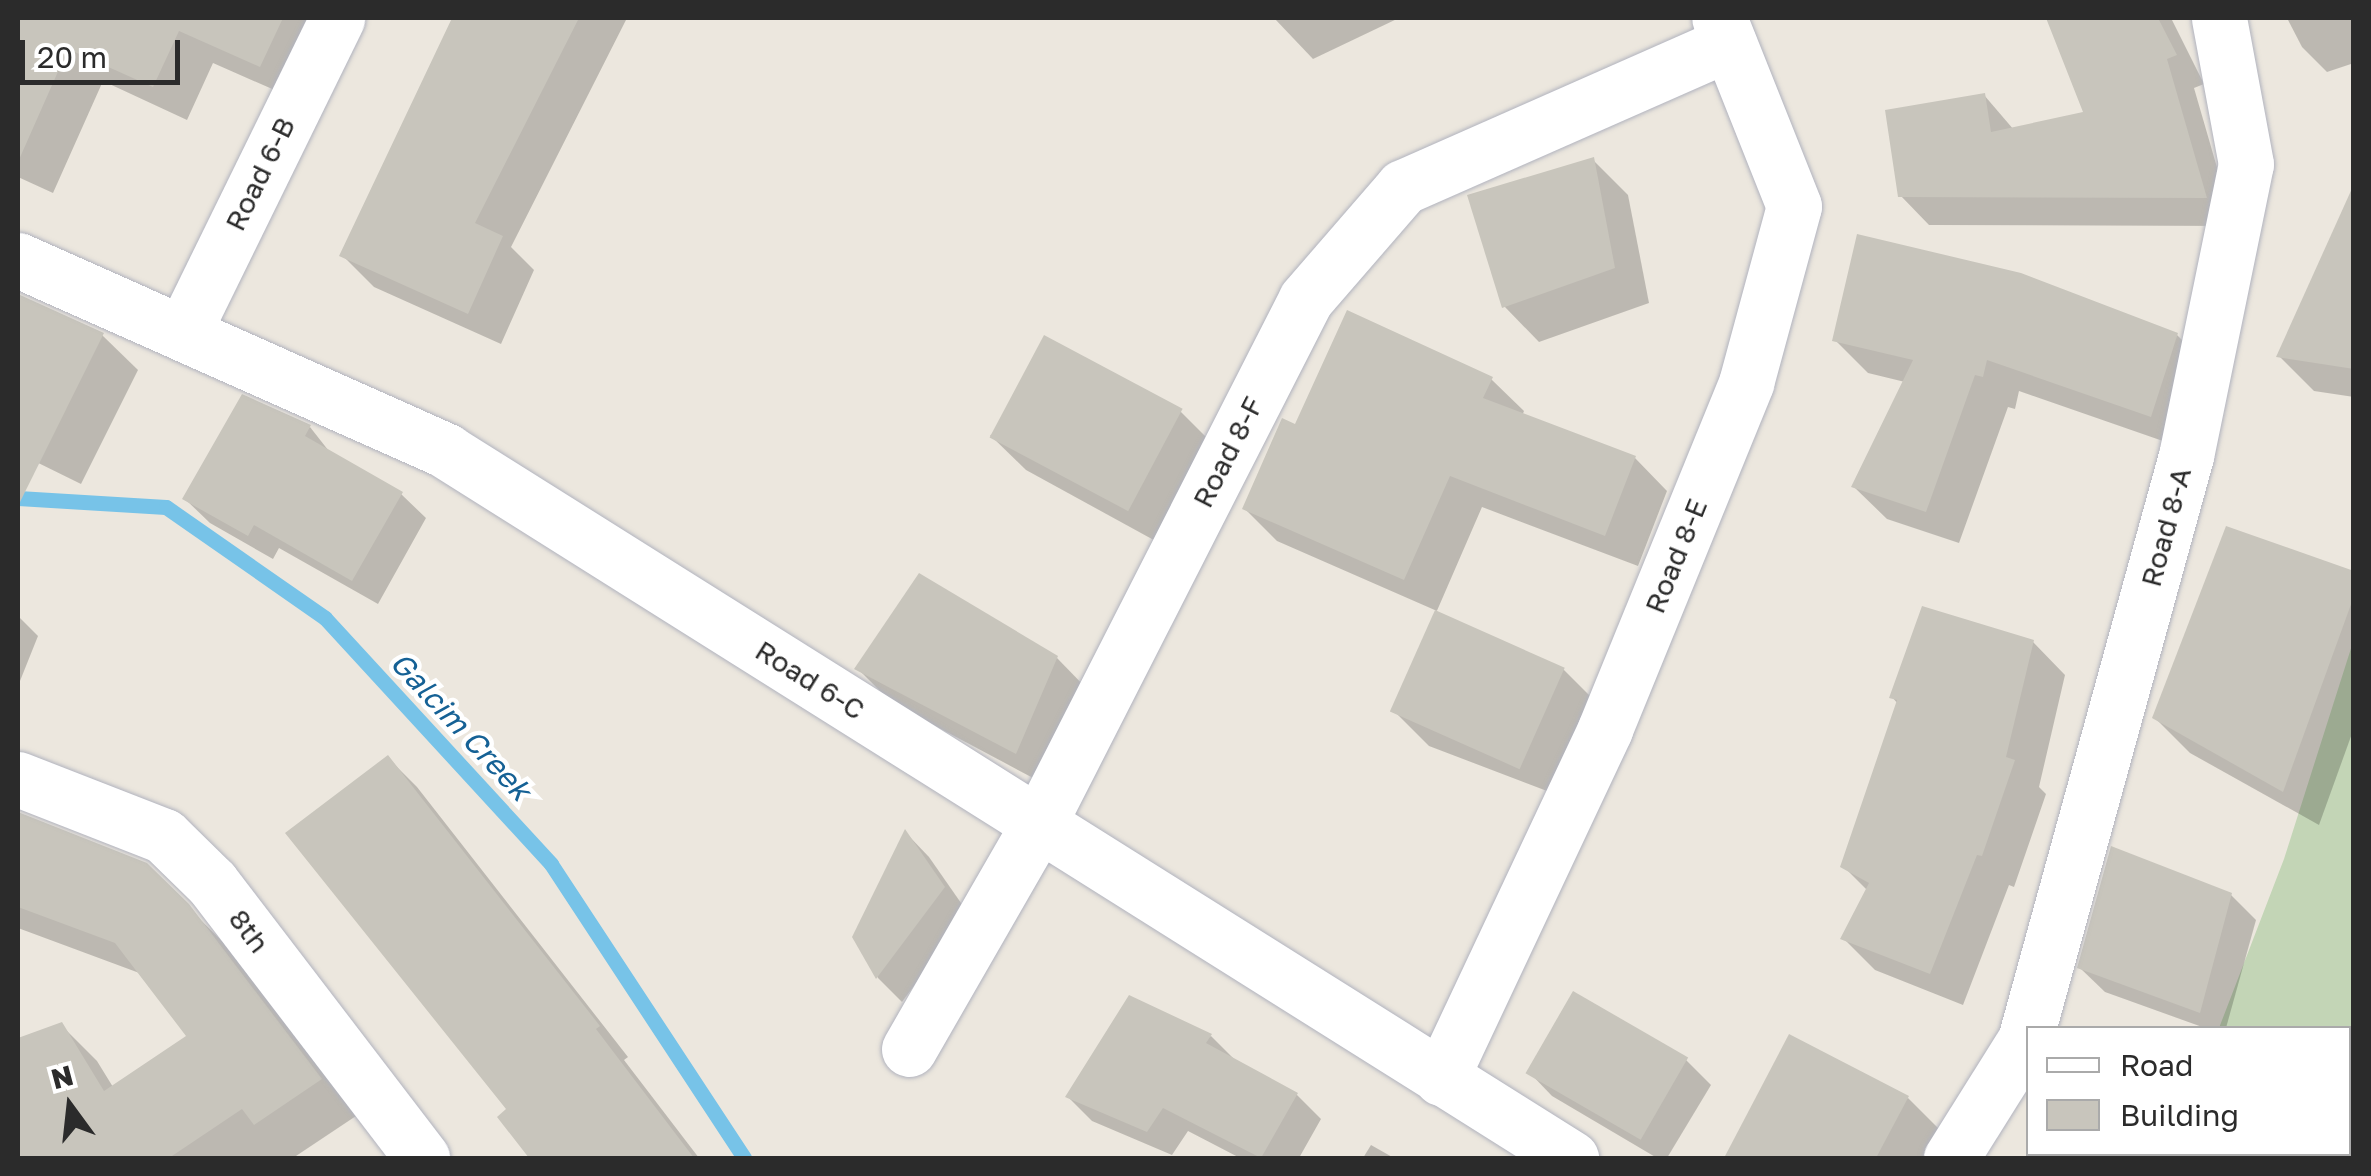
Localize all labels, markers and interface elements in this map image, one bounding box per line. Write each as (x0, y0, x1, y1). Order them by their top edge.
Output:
scale bar (25, 20, 185, 82)
text: 20 m (37, 39, 107, 75)
street label: Road 6-B (218, 112, 302, 236)
street label: Road 8-F (1186, 391, 1270, 513)
street label: Road 8-A (2134, 464, 2198, 590)
street label: Road 8-E (1638, 494, 1714, 618)
street label: Road 6-C (749, 633, 871, 727)
water label: Galcim Creek (383, 644, 539, 808)
street label: 8th (222, 903, 276, 959)
legend (2026, 1026, 2351, 1156)
text: Road (2120, 1047, 2194, 1083)
north arrow (20, 1056, 120, 1156)
text: N (48, 1058, 77, 1095)
text: Building (2120, 1097, 2239, 1133)

